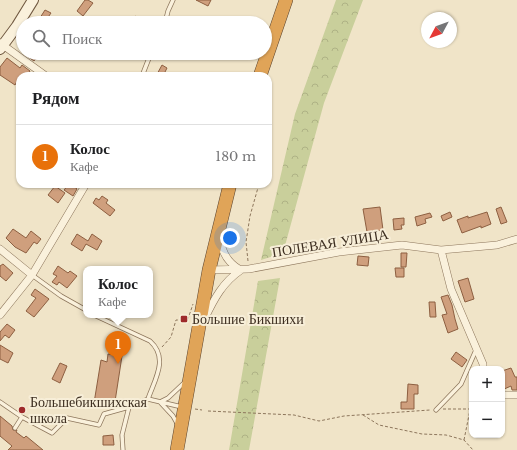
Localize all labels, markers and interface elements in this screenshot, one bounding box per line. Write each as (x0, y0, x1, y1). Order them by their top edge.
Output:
north arrow (421, 12, 457, 48)
search box (16, 16, 272, 60)
icon: search (30, 27, 52, 49)
text: Поиск (62, 29, 102, 48)
text: Рядом (32, 88, 80, 109)
text: Колос (70, 139, 110, 158)
text: 1 (42, 148, 48, 165)
text: 180 m (215, 148, 256, 165)
text: Кафе (70, 158, 98, 175)
street label: ПОЛЕВАЯ УЛИЦА (270, 225, 390, 261)
your location (220, 228, 240, 248)
popup (83, 266, 153, 318)
text: Колос (98, 274, 138, 293)
text: Кафе (98, 293, 126, 310)
place label: Большие Бикшихи (192, 310, 304, 328)
marker: Большие Бикшихи (179, 314, 189, 324)
pin: 1 (105, 331, 131, 364)
map controls (469, 366, 505, 438)
button: + (469, 366, 505, 402)
place label: Большебикшихская школа (30, 393, 148, 427)
button: − (469, 402, 505, 438)
marker: Большебикшихская школа (17, 405, 27, 415)

